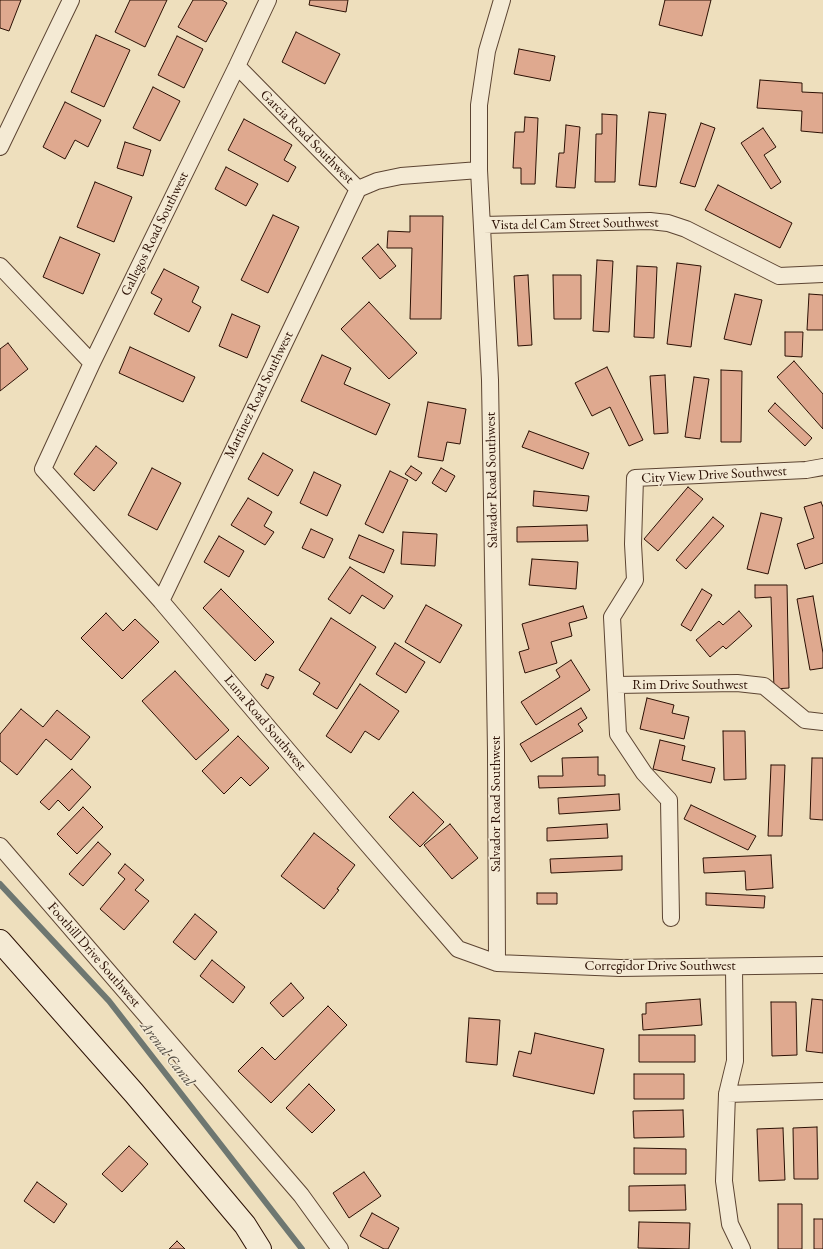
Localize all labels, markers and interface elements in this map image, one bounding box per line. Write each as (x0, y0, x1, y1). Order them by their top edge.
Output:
street label: Garcia Road Southwest (257, 87, 357, 187)
street label: Gallegos Road Southwest (118, 169, 192, 299)
street label: Vista del Cam Street Southwest (491, 214, 659, 234)
street label: Martinez Road Southwest (221, 329, 297, 461)
street label: Salvador Road Southwest (482, 412, 502, 548)
street label: City View Drive Southwest (641, 463, 787, 487)
street label: Luna Road Southwest (220, 672, 310, 774)
street label: Rim Drive Southwest (632, 677, 748, 693)
street label: Salvador Road Southwest (488, 736, 504, 872)
street label: Foothill Drive Southwest (44, 899, 144, 1011)
street label: Corregidor Drive Southwest (584, 958, 736, 974)
water label: Arenal Canal (136, 1018, 198, 1090)

